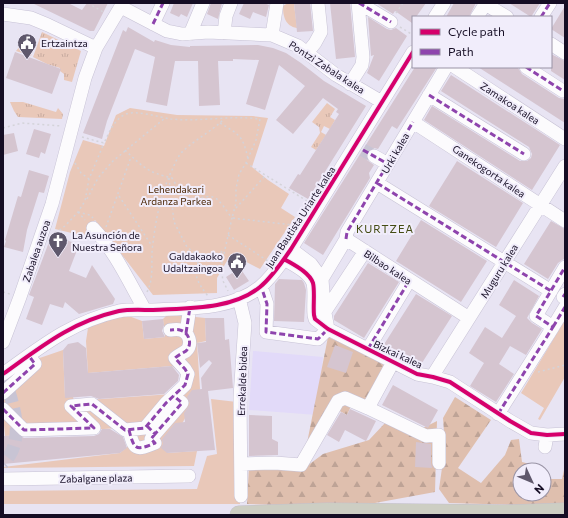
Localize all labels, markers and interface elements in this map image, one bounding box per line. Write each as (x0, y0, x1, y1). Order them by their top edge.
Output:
legend (412, 16, 552, 68)
text: Cycle path (448, 24, 505, 38)
public building icon: Ertzaintza (16, 32, 38, 60)
place label: Ertzaintza (41, 37, 88, 49)
street label: Pontzi Zabala kalea (287, 38, 367, 96)
text: Path (448, 44, 474, 58)
street label: Zamakoa kalea (478, 79, 542, 127)
street label: Urki kalea (379, 131, 411, 175)
street label: Ganekogorta kalea (450, 142, 528, 200)
street label: Juan Bautista Uriarte kalea (263, 164, 337, 270)
park label: Lehendakari Ardanza Parkea (141, 183, 211, 207)
street label: Zabalea auzoa (20, 218, 52, 284)
district label: KURTZEA (356, 222, 414, 235)
place label: La Asunción de Nuestra Señora (72, 229, 142, 253)
church icon: La Asunción de Nuestra Señora (47, 230, 69, 258)
street label: Muguru kalea (478, 242, 520, 300)
street label: Bilbao kalea (362, 247, 414, 287)
place label: Galdakaoko Udaltzaingoa (163, 250, 223, 274)
public building icon: Galdakaoko Udaltzaingoa (226, 251, 248, 279)
street label: Bizkai kalea (372, 337, 424, 371)
street label: Errekalde bidea (235, 346, 249, 416)
north arrow (512, 462, 552, 502)
street label: Zabalgane plaza (59, 471, 133, 485)
text: N (532, 482, 547, 497)

